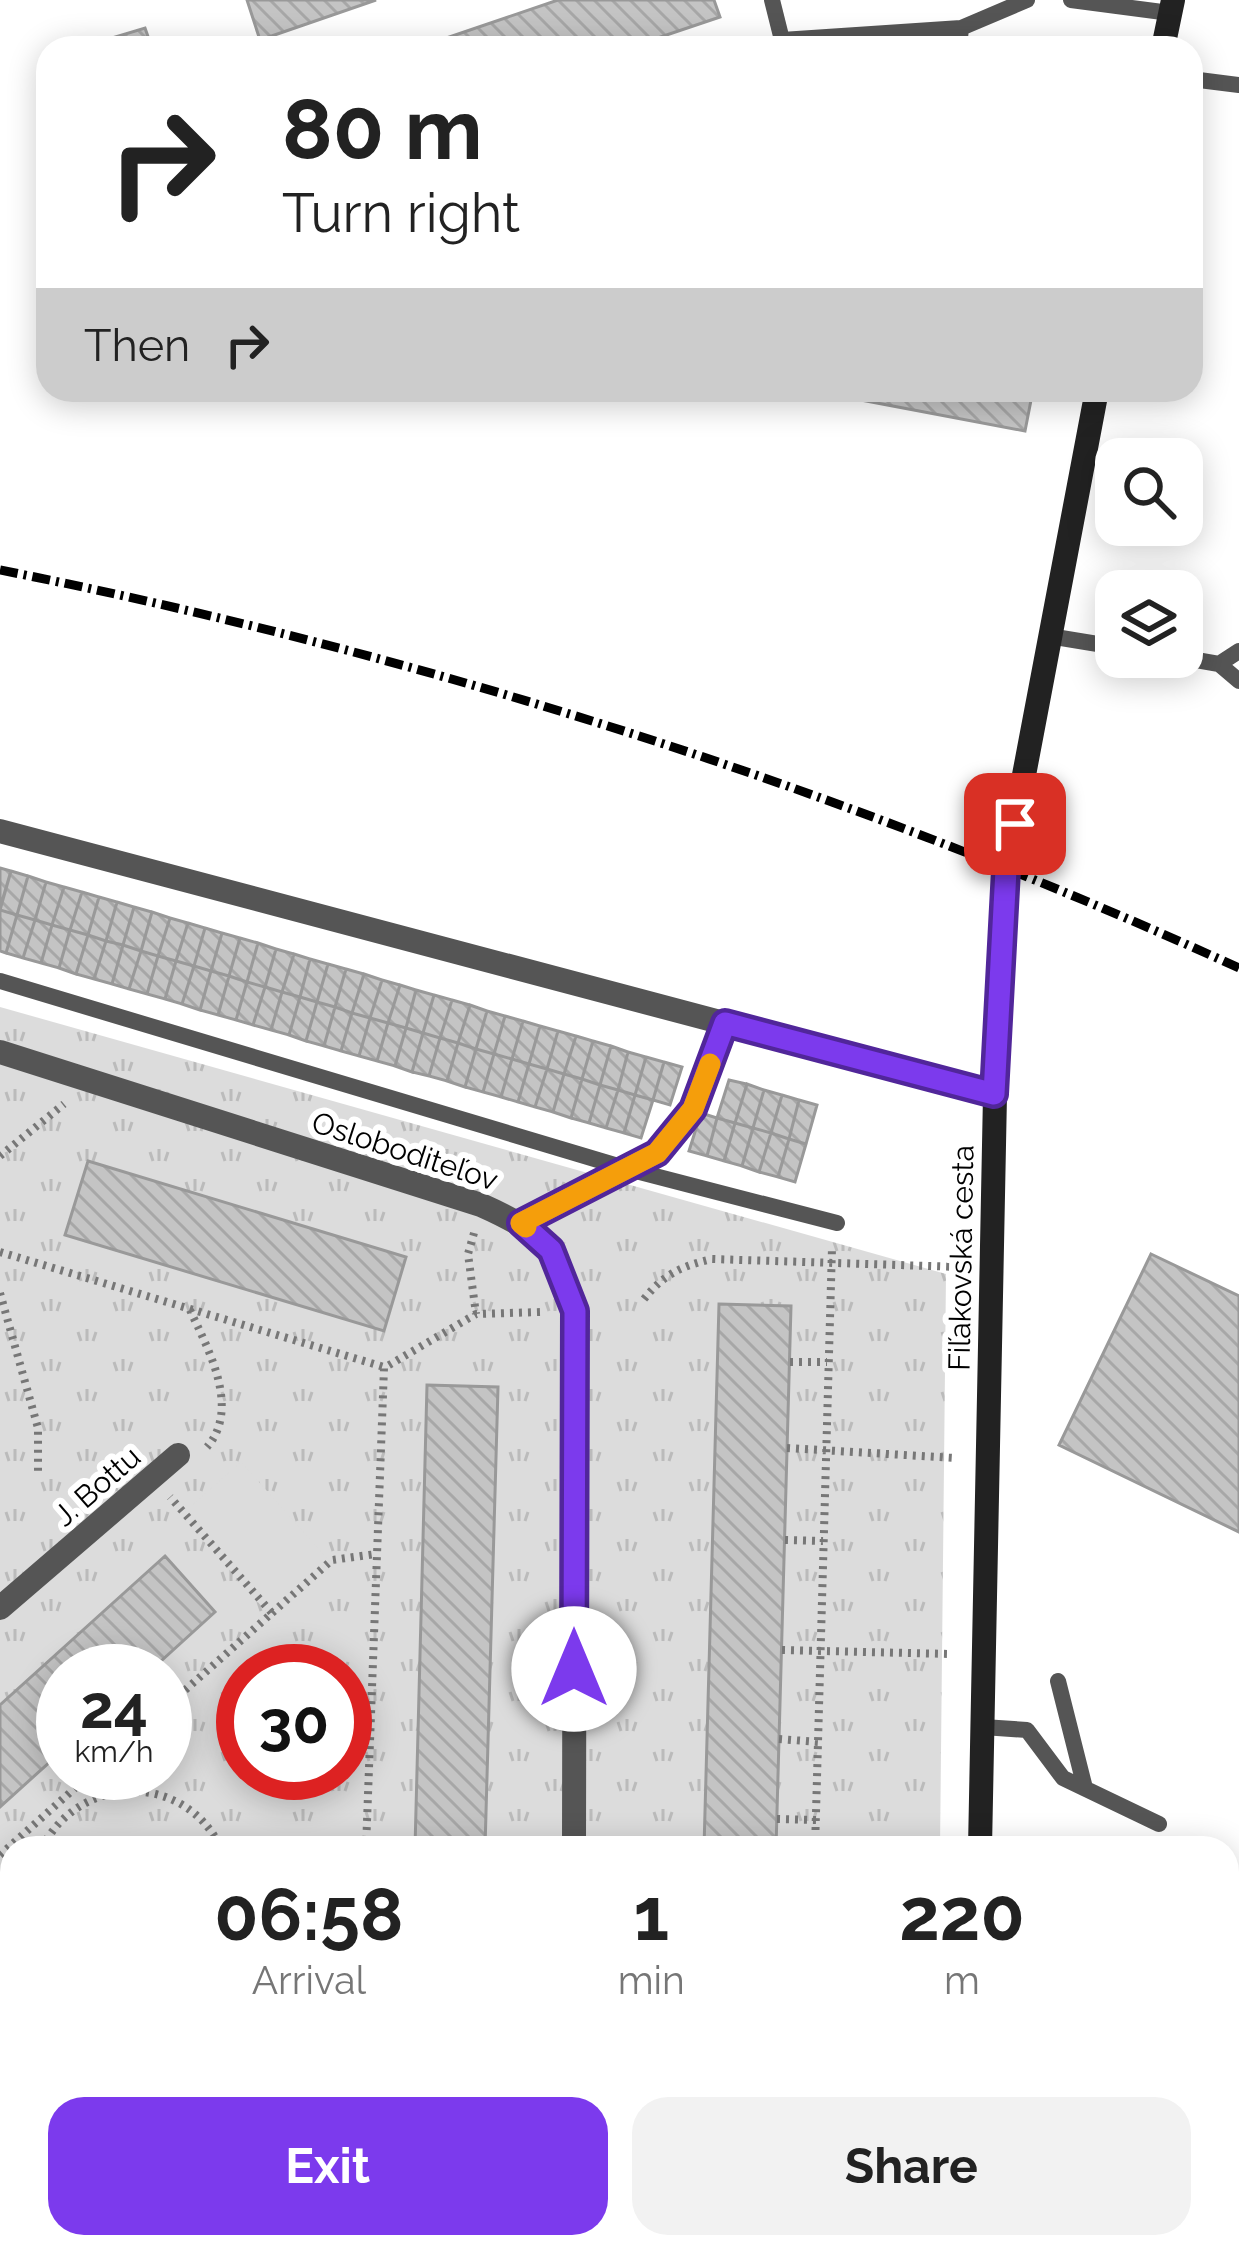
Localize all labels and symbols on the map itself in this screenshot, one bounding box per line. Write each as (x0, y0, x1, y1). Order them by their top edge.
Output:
pin (964, 773, 1066, 875)
street label: Osloboditeľov (308, 1104, 502, 1198)
street label: Fiľakovská cesta (942, 1145, 980, 1371)
street label: J. Bottu (47, 1439, 147, 1533)
position arrow (511, 1606, 637, 1732)
speed limit sign: 30 (216, 1644, 372, 1800)

